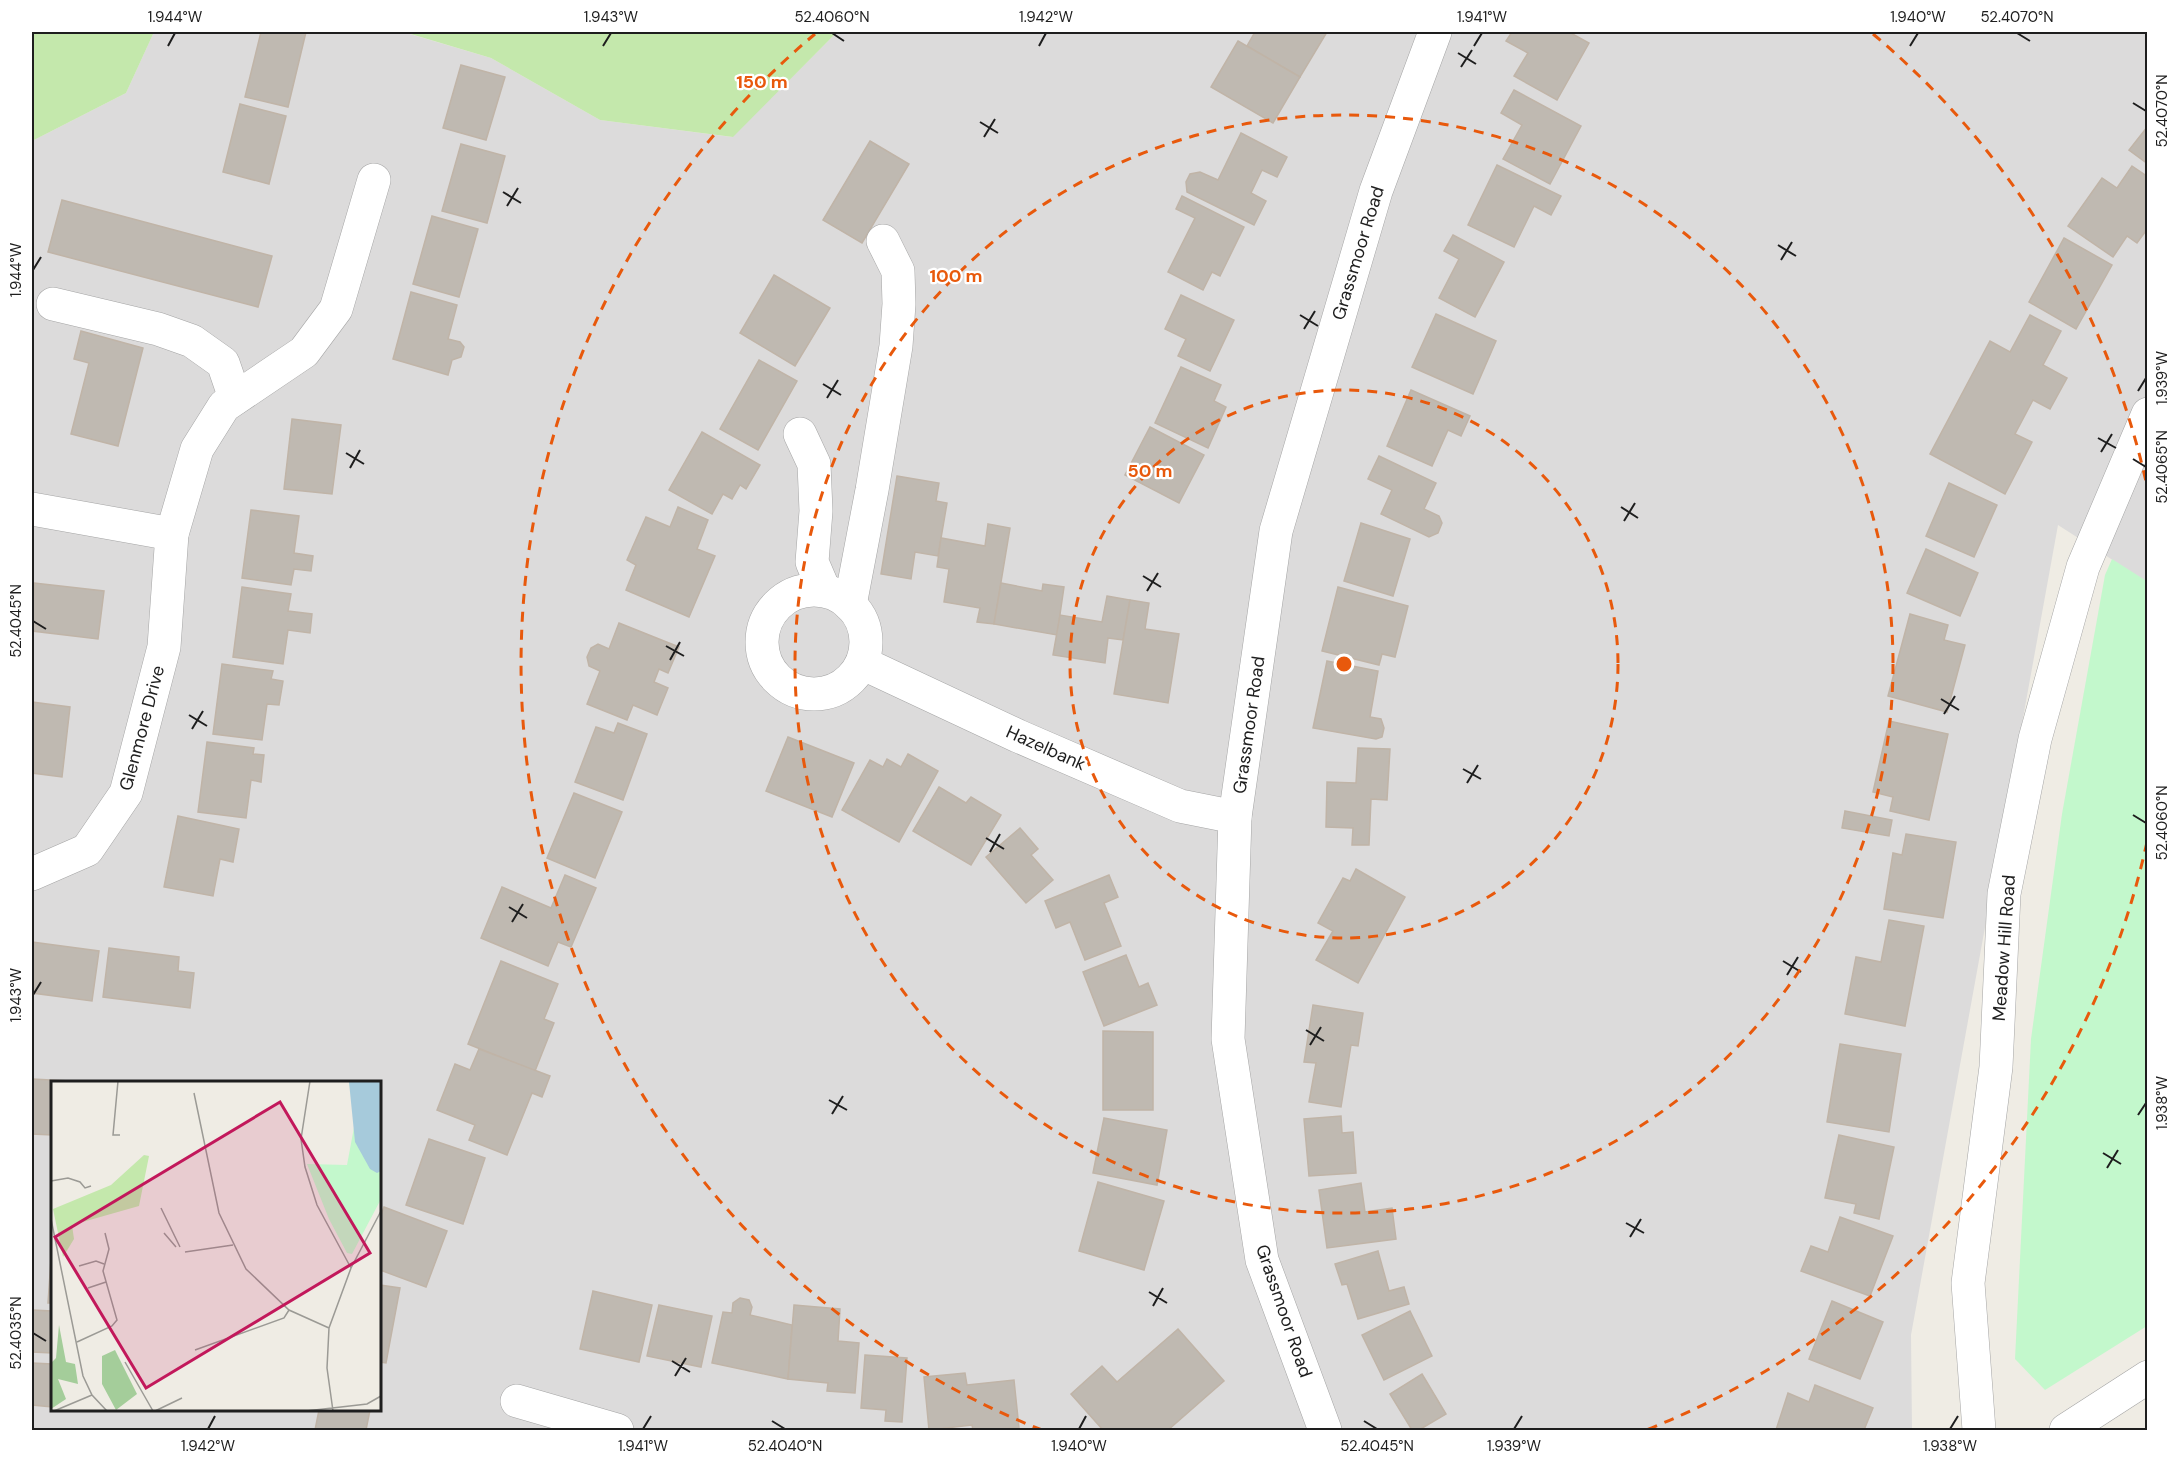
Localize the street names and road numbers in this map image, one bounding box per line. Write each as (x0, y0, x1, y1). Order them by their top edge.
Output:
street label: Grassmoor Road (1326, 183, 1390, 323)
street label: Grassmoor Road (1227, 655, 1271, 795)
street label: Glenmore Drive (114, 663, 170, 793)
street label: Hazelbank (1002, 720, 1090, 776)
street label: Meadow Hill Road (1987, 874, 2021, 1022)
street label: Grassmoor Road (1250, 1241, 1318, 1381)

